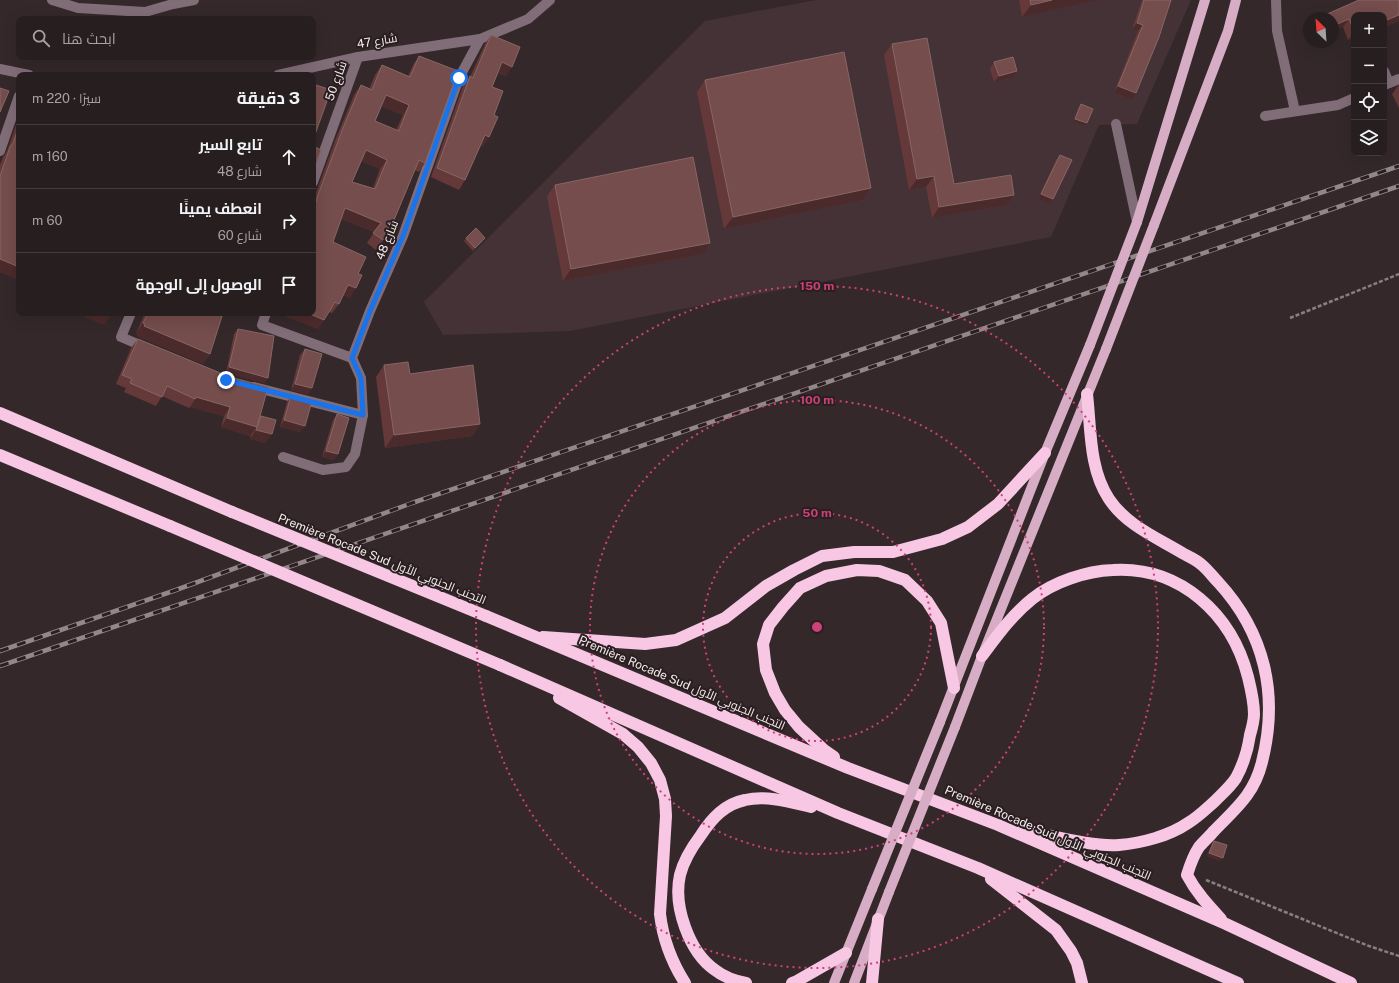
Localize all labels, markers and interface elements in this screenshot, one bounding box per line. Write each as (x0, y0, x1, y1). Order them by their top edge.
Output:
north arrow (1303, 12, 1339, 48)
map controls (1351, 12, 1387, 156)
button: + (1351, 12, 1387, 48)
search box (16, 16, 316, 60)
icon: search (30, 27, 52, 49)
text: ابحث هنا (62, 30, 116, 47)
street label: شارع 47 (356, 31, 399, 52)
button: − (1351, 48, 1387, 84)
street label: شارع 50 (322, 59, 351, 103)
route start (450, 69, 468, 87)
button: locate (1351, 84, 1387, 120)
text: 3 دقيقة (237, 88, 300, 108)
text: سيرًا · 220 m (32, 91, 101, 106)
button: layers (1351, 120, 1387, 156)
text: تابع السير (199, 136, 262, 153)
icon: ahead (278, 146, 300, 168)
text: 160 m (32, 149, 68, 164)
text: شارع 48 (217, 164, 262, 179)
text: انعطف يمينًا (179, 200, 262, 217)
icon: right (278, 210, 300, 232)
text: 60 m (32, 213, 62, 228)
street label: شارع 48 (373, 218, 402, 262)
text: شارع 60 (218, 228, 262, 243)
icon: arrive (278, 274, 300, 296)
text: الوصول إلى الوجهة (136, 276, 262, 293)
text: 150 m (800, 279, 834, 293)
route end (217, 371, 235, 389)
text: 100 m (800, 393, 834, 407)
text: 50 m (802, 506, 832, 520)
street label: Première Rocade Sud التجنب الجنوبي الأول (275, 511, 488, 610)
centre of rings (810, 620, 824, 634)
street label: Première Rocade Sud التجنب الجنوبي الأول (575, 633, 787, 736)
street label: Première Rocade Sud التجنب الجنوبي الأول (941, 783, 1153, 886)

